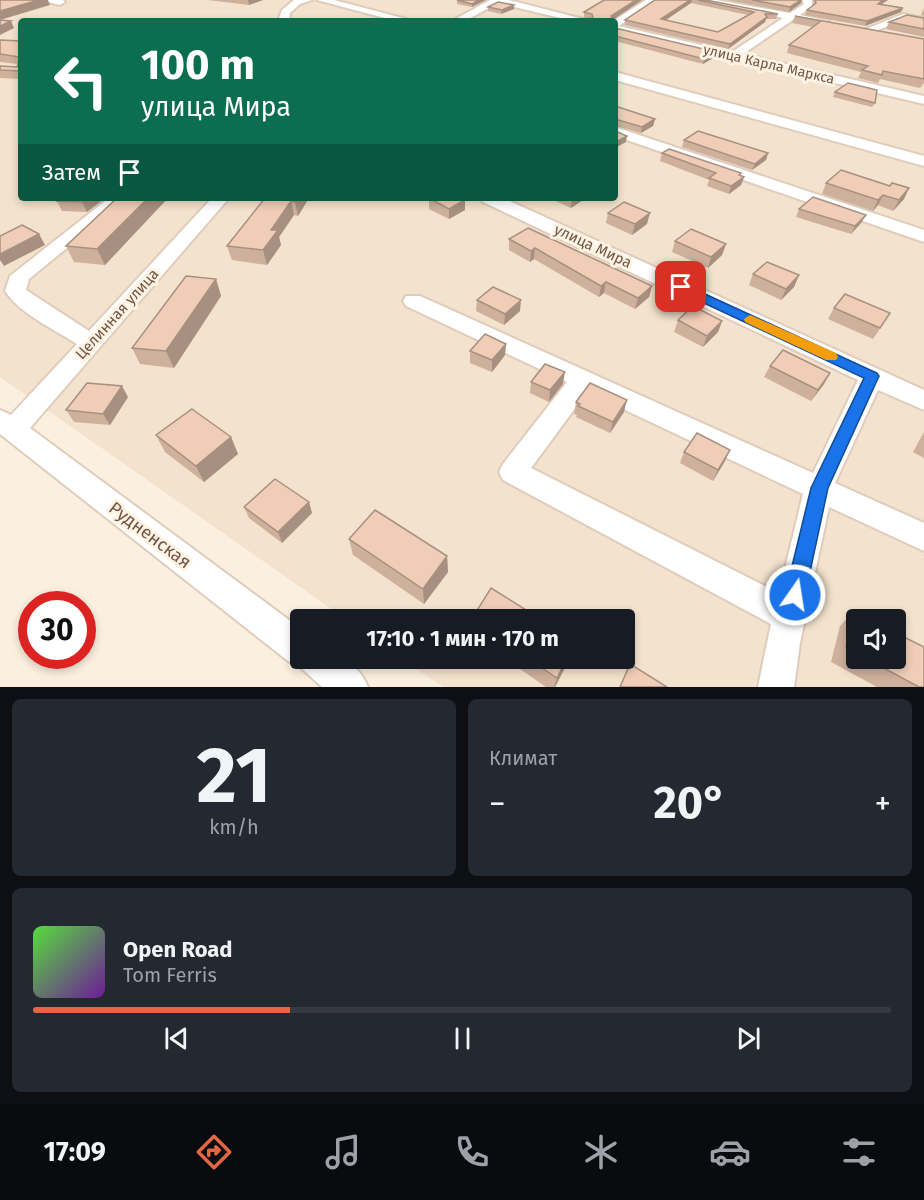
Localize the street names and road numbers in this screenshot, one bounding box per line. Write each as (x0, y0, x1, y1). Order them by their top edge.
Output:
street label: улица Карла Маркса (702, 41, 836, 88)
street label: улица Мира (551, 220, 635, 272)
street label: Целинная улица (72, 265, 162, 363)
street label: Рудненская (104, 497, 196, 573)

